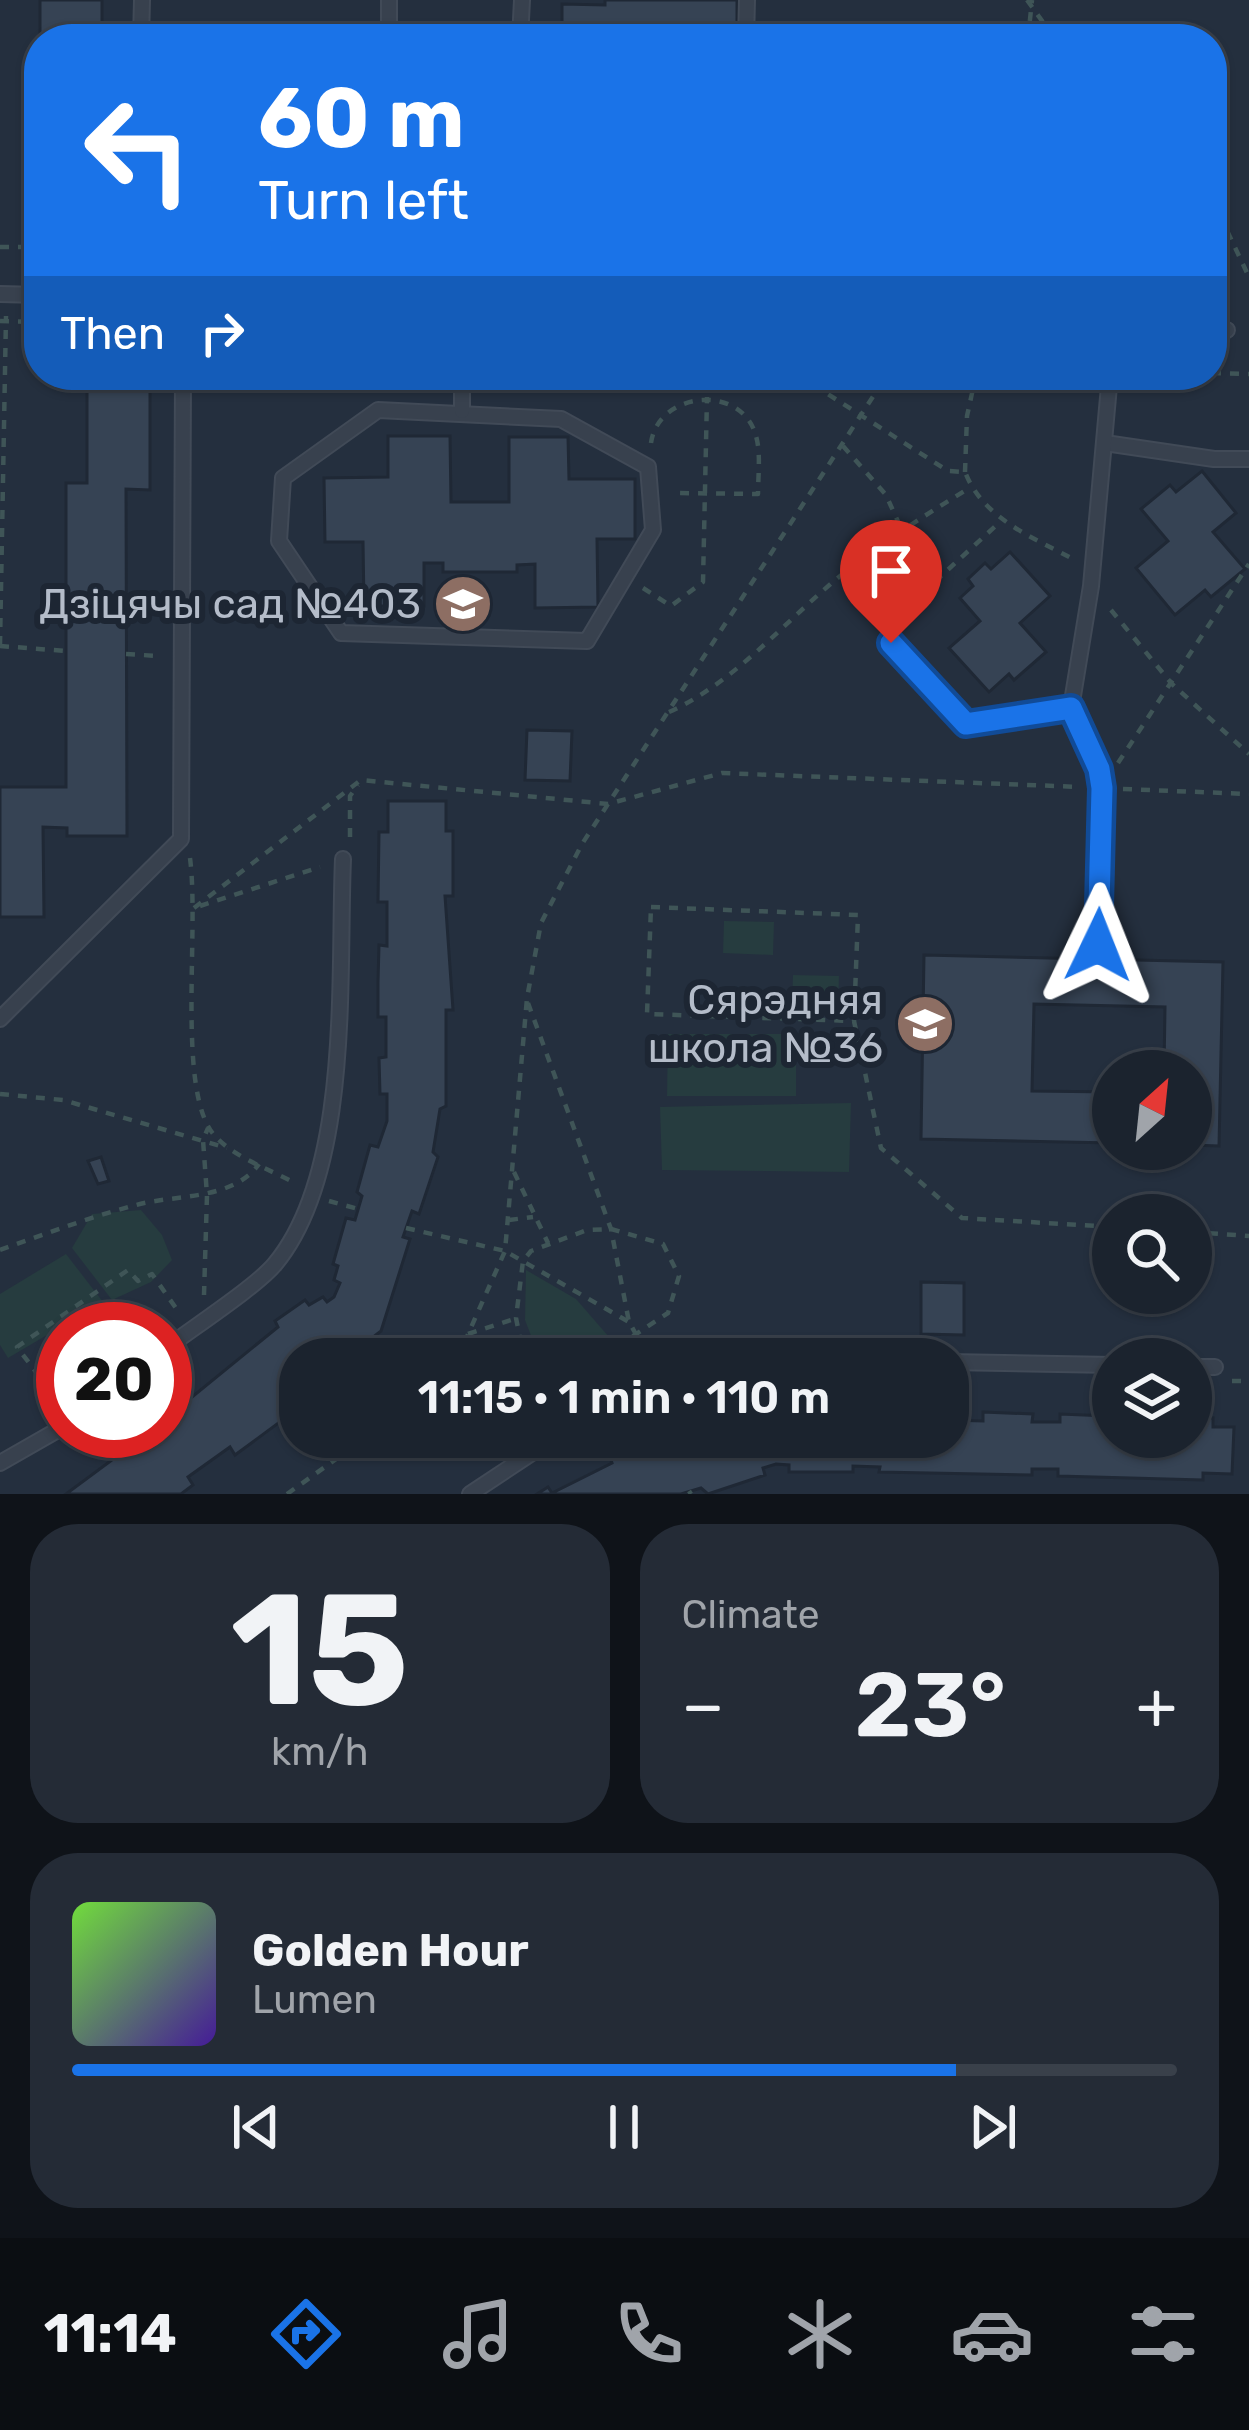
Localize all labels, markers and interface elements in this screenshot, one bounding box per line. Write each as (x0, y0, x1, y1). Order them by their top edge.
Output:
text: 60 m (258, 68, 465, 168)
icon: left (60, 72, 216, 228)
text: Turn left (258, 169, 469, 233)
icon: right (189, 300, 255, 366)
text: Then (60, 307, 165, 360)
pin (840, 520, 942, 643)
icon: arrive (858, 538, 924, 604)
school or university icon: Дзіцячы сад №403 (432, 573, 494, 635)
place label: Дзіцячы сад №403 (39, 579, 421, 629)
position arrow (1035, 882, 1161, 1008)
place label: Сярэдняя школа №36 (648, 975, 883, 1073)
school or university icon: Сярэдняя школа №36 (894, 993, 956, 1055)
north arrow (1092, 1050, 1212, 1170)
map controls (1092, 1050, 1212, 1458)
button: search (1092, 1194, 1212, 1314)
speed limit sign: 20 (36, 1302, 192, 1458)
button: layers (1092, 1338, 1212, 1458)
text: 11:15 · 1 min · 110 m (418, 1371, 830, 1424)
text: 15 (231, 1558, 409, 1743)
text: Climate (682, 1592, 820, 1638)
text: 23° (854, 1652, 1006, 1759)
text: − (682, 1666, 724, 1745)
text: + (1136, 1666, 1177, 1745)
text: km/h (271, 1729, 368, 1775)
text: Golden Hour (252, 1924, 529, 1977)
text: Lumen (252, 1977, 377, 2023)
icon: previous (223, 2094, 289, 2160)
icon: pause (591, 2094, 657, 2160)
icon: next (960, 2094, 1026, 2160)
icon: directions (264, 2292, 348, 2376)
icon: music (436, 2292, 520, 2376)
icon: phone (607, 2292, 691, 2376)
icon: climate (778, 2292, 862, 2376)
icon: car (950, 2292, 1034, 2376)
icon: filters (1121, 2292, 1205, 2376)
text: 11:14 (44, 2302, 177, 2366)

